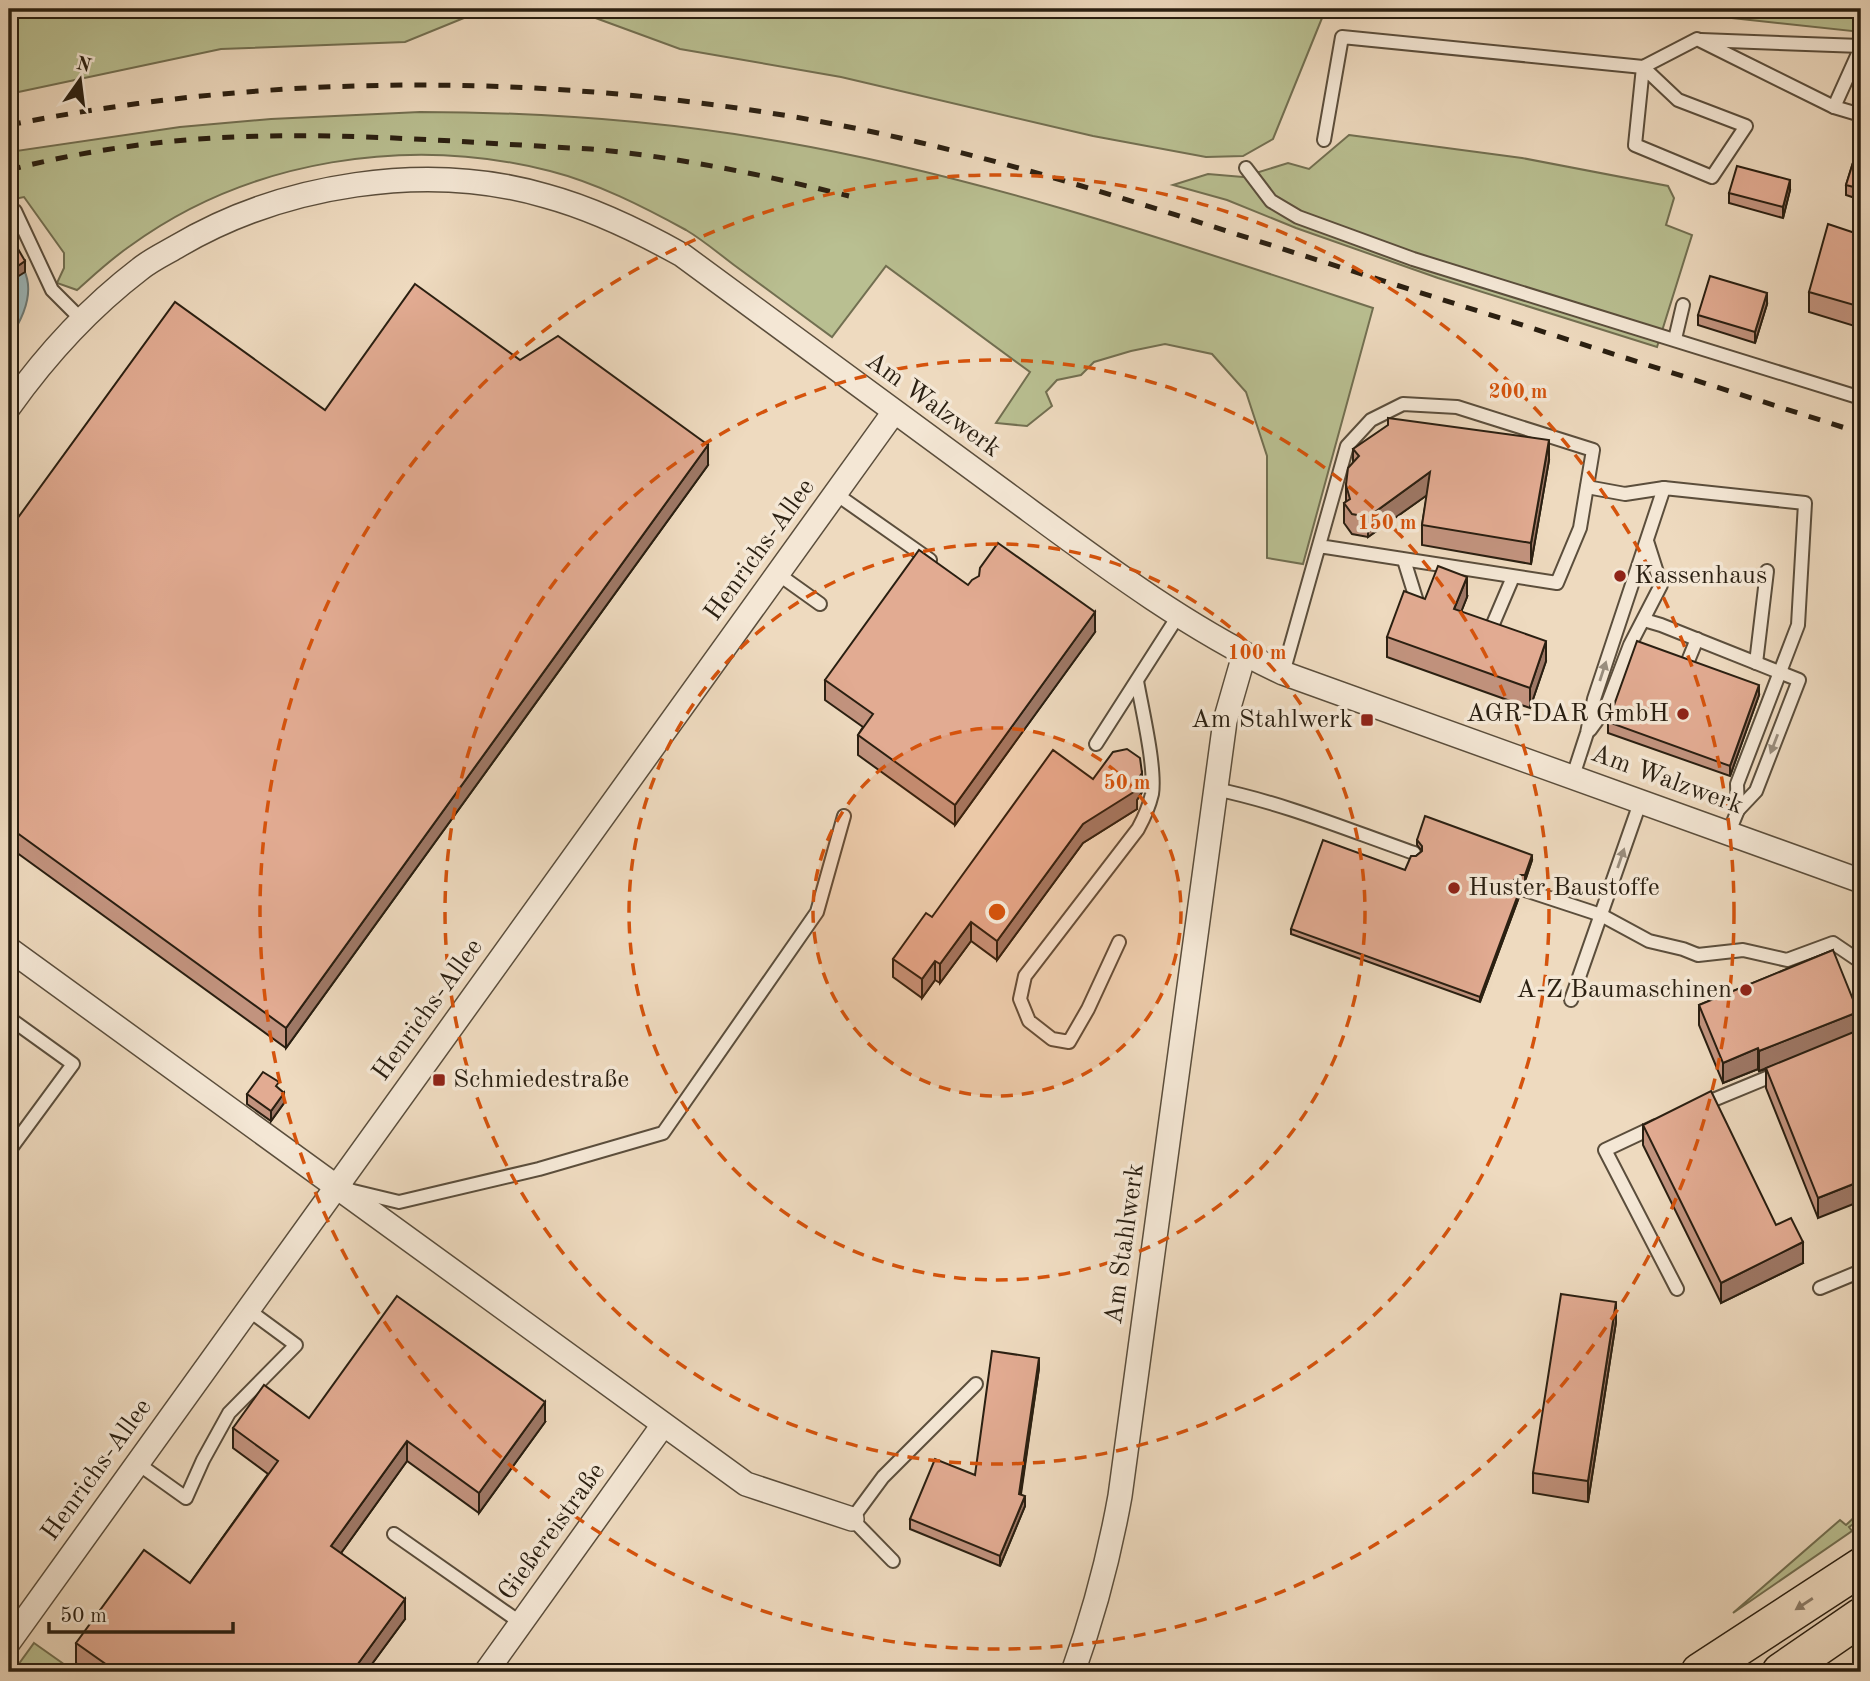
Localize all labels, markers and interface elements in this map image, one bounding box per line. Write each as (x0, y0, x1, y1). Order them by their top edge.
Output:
north arrow (46, 46, 116, 116)
text: N (74, 55, 93, 77)
street label: Am Walzwerk (861, 348, 1005, 462)
text: 200 m (1488, 382, 1548, 403)
street label: Henrichs-Allee (700, 474, 820, 626)
text: 150 m (1357, 513, 1417, 534)
place label: Kassenhaus (1634, 563, 1767, 589)
marker: Kassenhaus (1612, 568, 1628, 584)
text: 100 m (1227, 643, 1287, 664)
one-way arrow (1598, 661, 1609, 682)
place label: AGR-DAR GmbH (1466, 701, 1669, 727)
marker: AGR-DAR GmbH (1675, 706, 1691, 722)
place label: Am Stahlwerk (1191, 707, 1353, 733)
marker: Am Stahlwerk (1359, 712, 1375, 728)
one-way arrow (1769, 734, 1780, 755)
street label: Am Walzwerk (1587, 740, 1747, 820)
text: 50 m (1103, 773, 1151, 794)
one-way arrow (1616, 847, 1627, 868)
place label: Huster Baustoffe (1468, 875, 1660, 901)
marker: Huster Baustoffe (1446, 880, 1462, 896)
centre of rings (985, 900, 1009, 924)
street label: Henrichs-Allee (368, 934, 488, 1086)
place label: A-Z Baumaschinen (1516, 977, 1732, 1003)
marker: A-Z Baumaschinen (1738, 982, 1754, 998)
place label: Schmiedestraße (453, 1067, 629, 1093)
marker: Schmiedestraße (431, 1072, 447, 1088)
street label: Am Stahlwerk (1101, 1162, 1149, 1326)
street label: Henrichs-Allee (37, 1394, 157, 1546)
street label: Gießereistraße (494, 1459, 610, 1605)
scale bar (49, 1590, 233, 1634)
one-way arrow (1795, 1597, 1813, 1611)
text: 50 m (60, 1606, 107, 1627)

